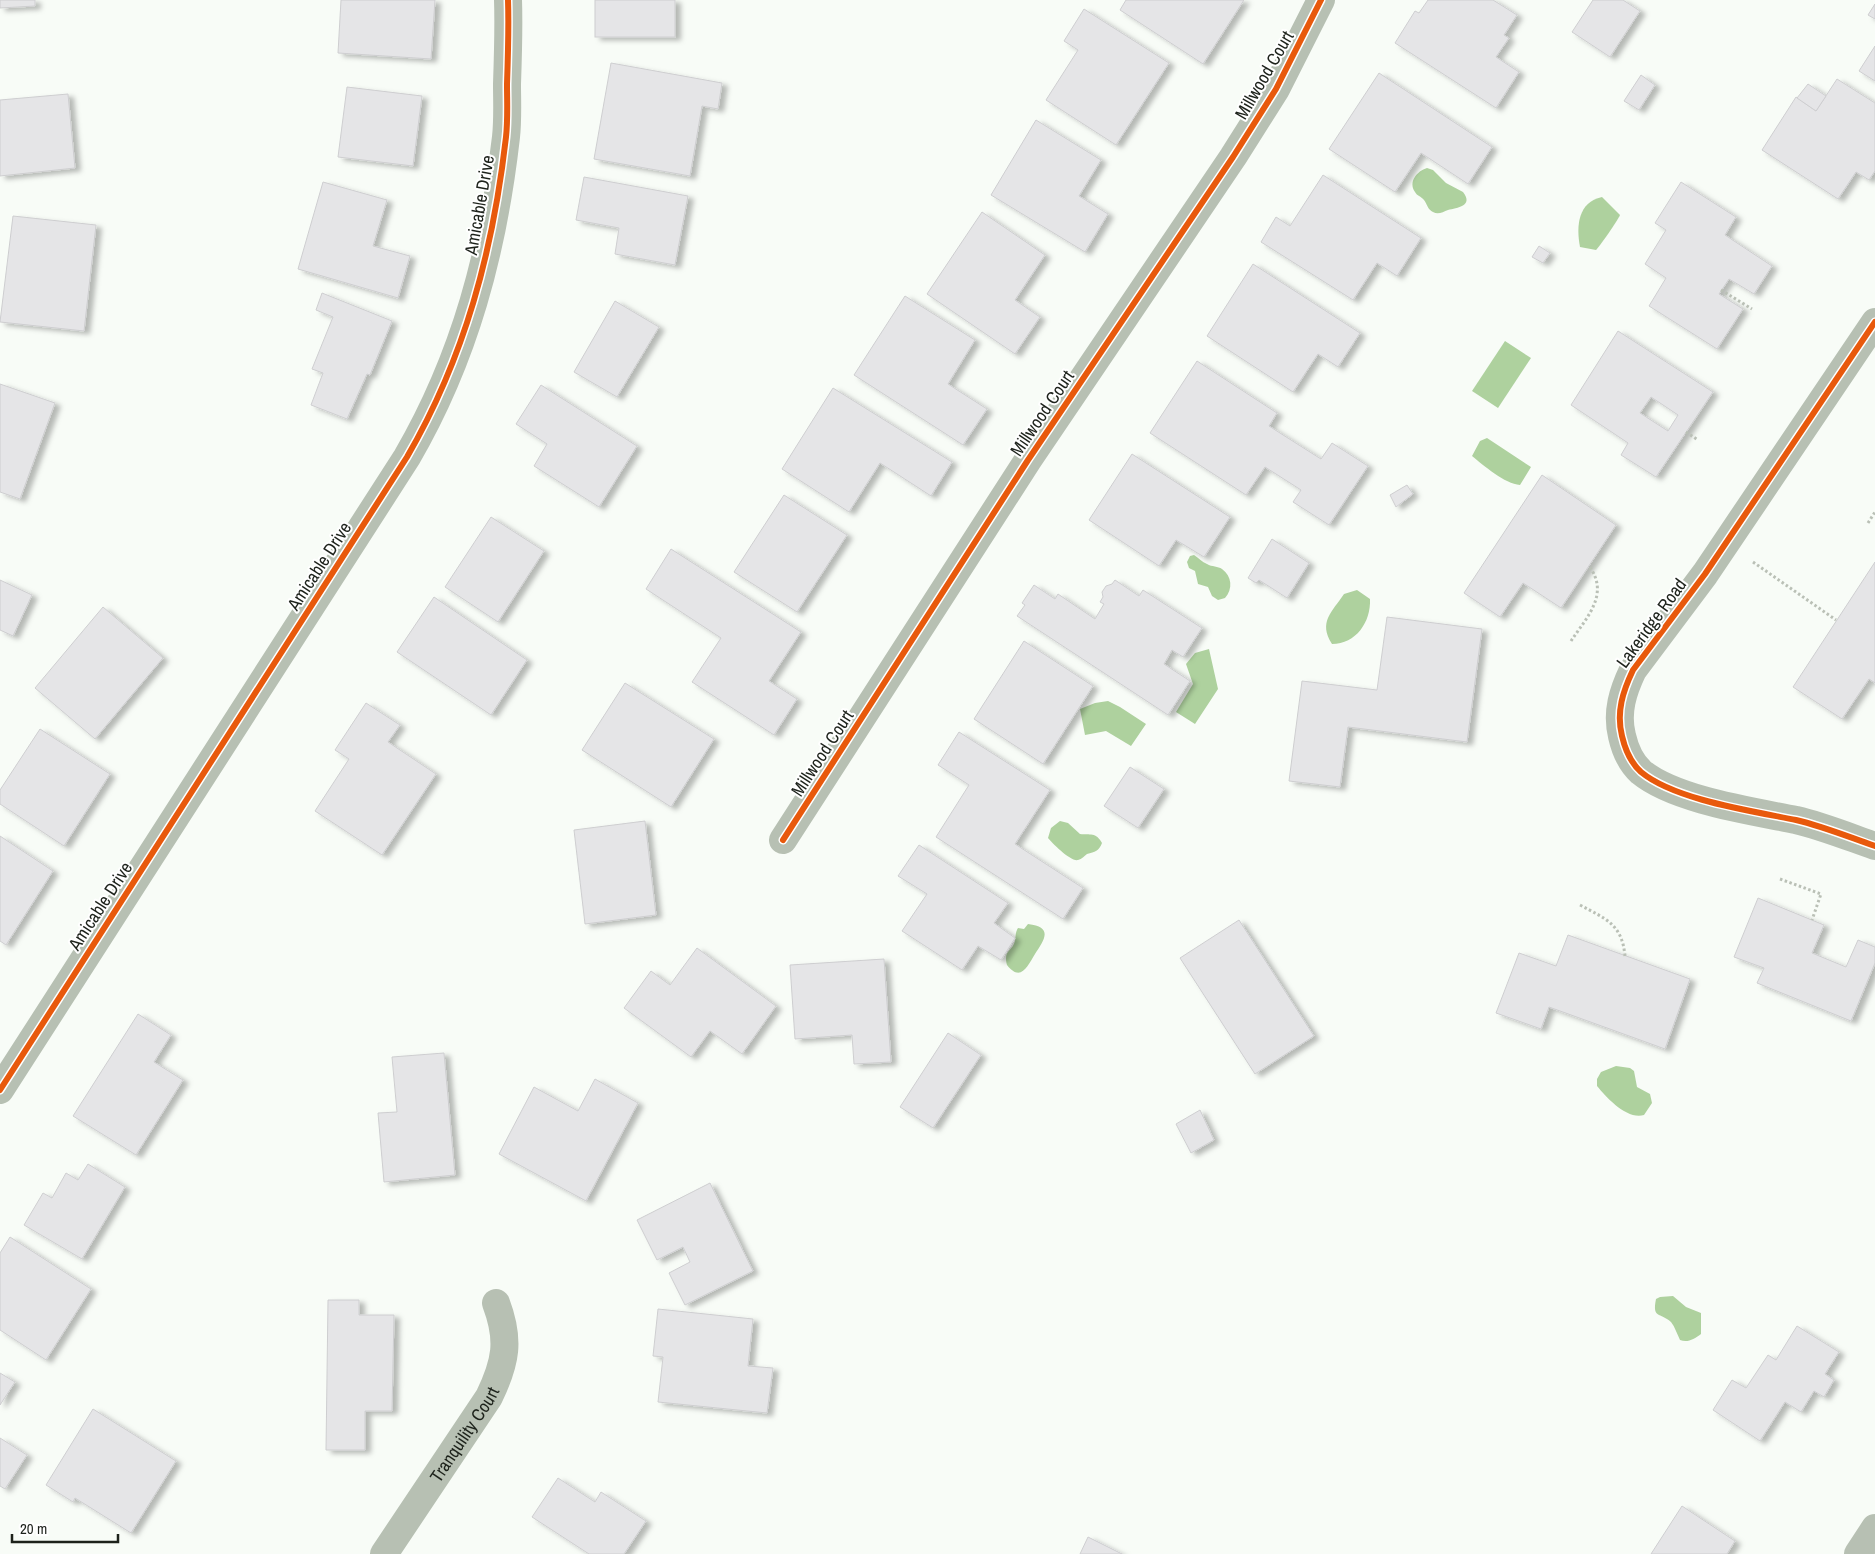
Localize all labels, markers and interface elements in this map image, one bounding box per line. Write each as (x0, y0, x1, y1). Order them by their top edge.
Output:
street label: Millwood Court (1229, 26, 1299, 124)
street label: Amicable Drive (458, 153, 500, 258)
street label: Millwood Court (1004, 365, 1080, 461)
street label: Amicable Drive (280, 517, 357, 616)
street label: Lakeridge Road (1610, 573, 1692, 673)
street label: Millwood Court (785, 705, 859, 801)
street label: Amicable Drive (61, 857, 138, 956)
street label: Tranquility Court (423, 1383, 505, 1487)
scale bar (12, 1512, 119, 1544)
text: 20 m (20, 1518, 47, 1539)

